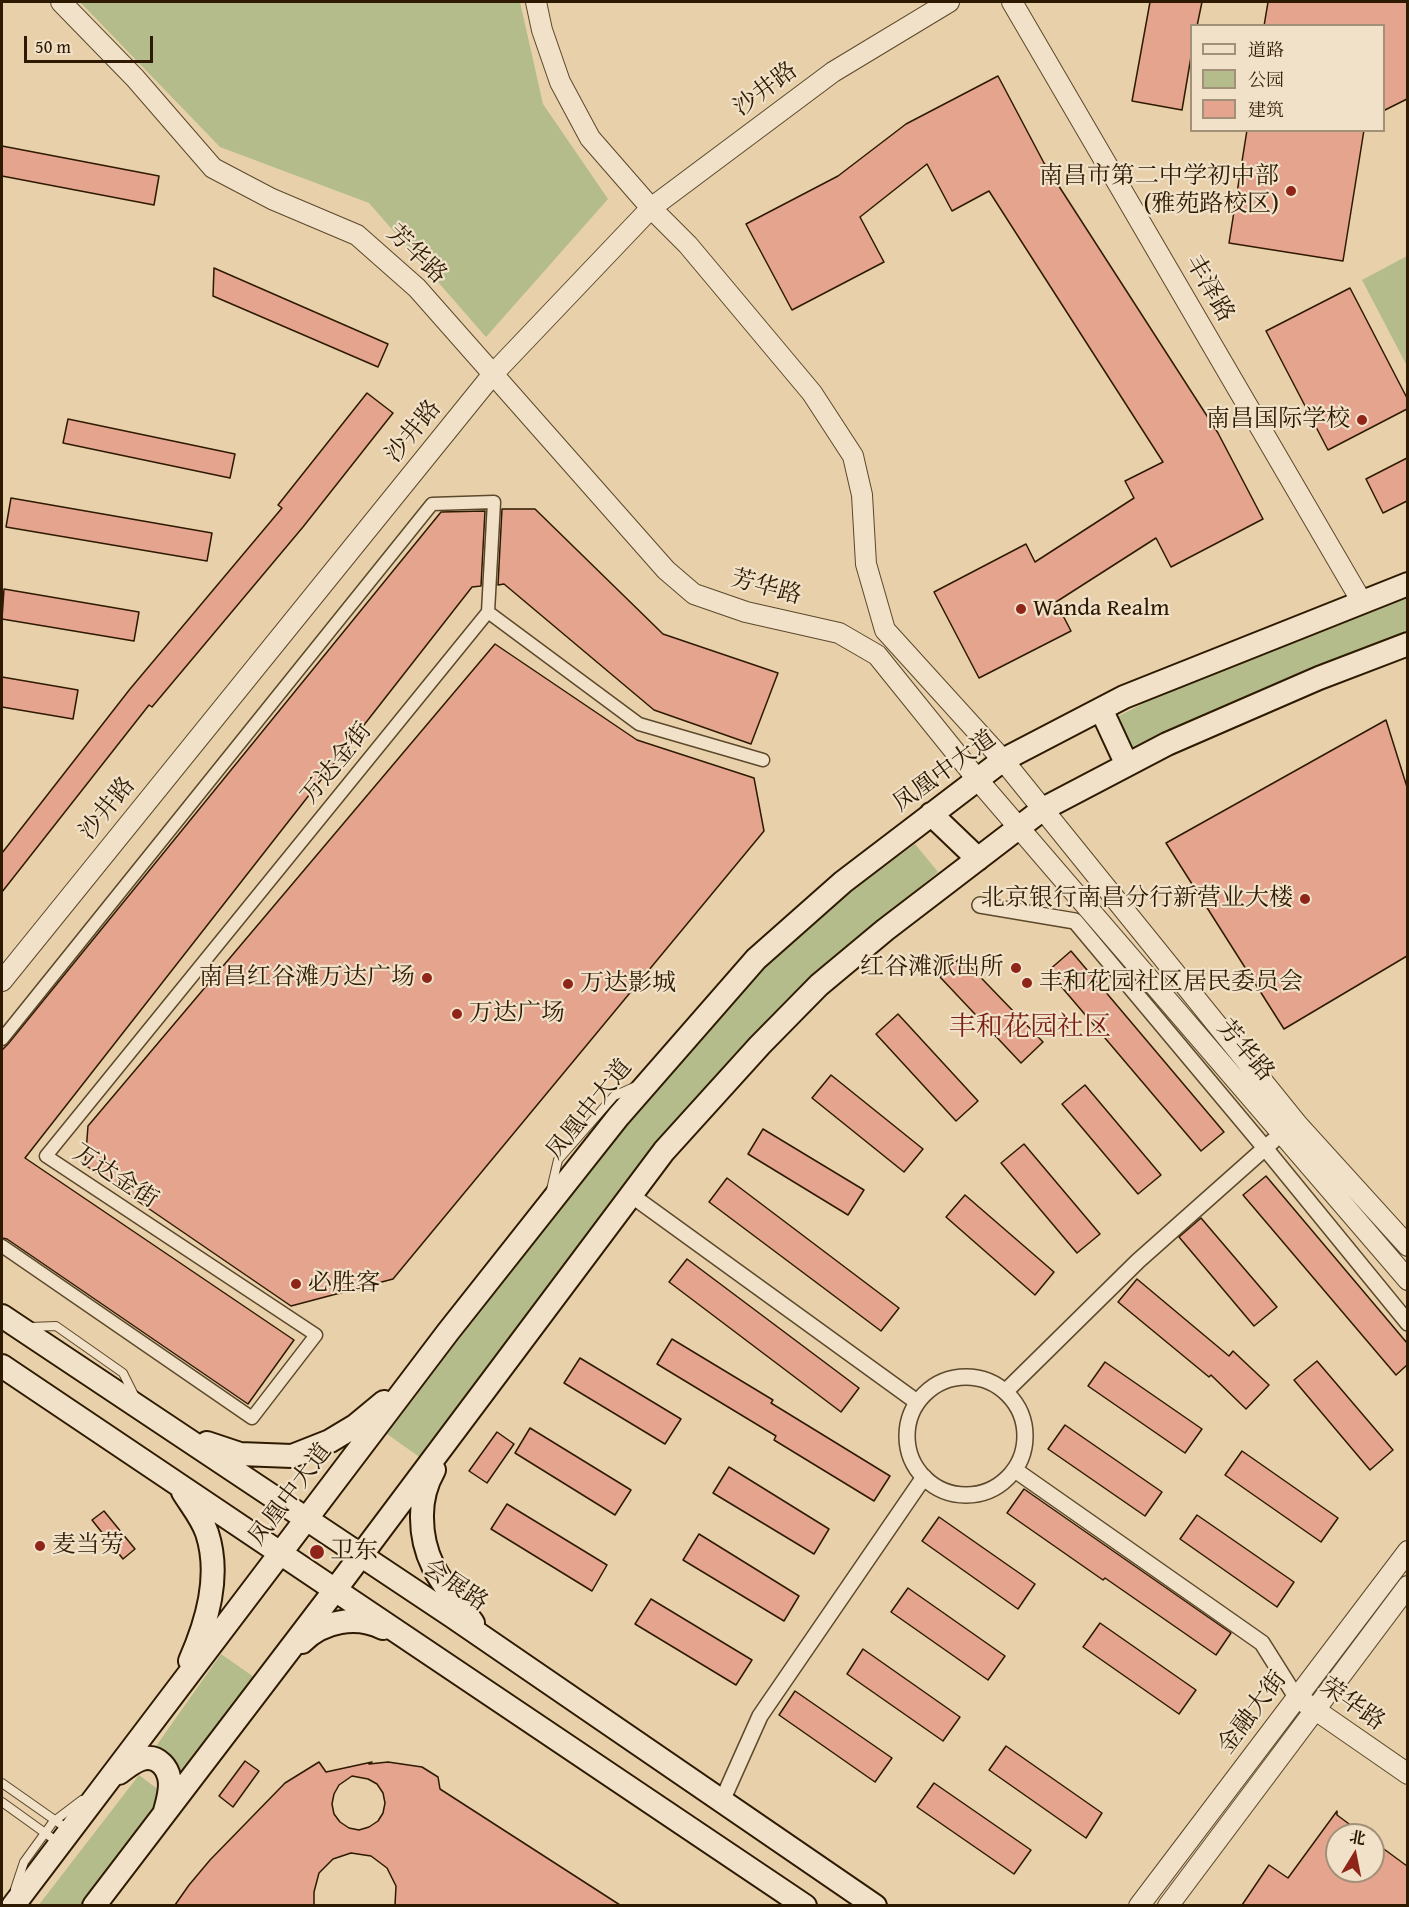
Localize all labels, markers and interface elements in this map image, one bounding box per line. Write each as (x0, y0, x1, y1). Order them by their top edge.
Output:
scale bar (27, 24, 156, 62)
legend (1190, 24, 1385, 132)
text: 50 m (35, 33, 71, 60)
text: 道路 (1248, 36, 1284, 63)
street label: 沙井路 (729, 57, 803, 123)
text: 公园 (1248, 66, 1284, 93)
text: 建筑 (1248, 96, 1284, 123)
place label: 南昌市第二中学初中部 (雅苑路校区) (1039, 163, 1279, 219)
marker: 南昌市第二中学初中部 (雅苑路校区) (1284, 184, 1298, 198)
street label: 芳华路 (380, 220, 452, 290)
street label: 丰泽路 (1179, 251, 1239, 327)
street label: 沙井路 (380, 395, 448, 469)
place label: 南昌国际学校 (1206, 406, 1350, 434)
marker: 南昌国际学校 (1355, 413, 1369, 427)
street label: 芳华路 (727, 565, 805, 611)
place label: Wanda Realm (1033, 595, 1169, 623)
marker: Wanda Realm (1014, 602, 1028, 616)
street label: 万达金街 (296, 718, 378, 810)
street label: 凤凰中大道 (888, 725, 1002, 819)
street label: 沙井路 (74, 772, 142, 846)
place label: 北京银行南昌分行新营业大楼 (981, 885, 1293, 913)
marker: 北京银行南昌分行新营业大楼 (1298, 892, 1312, 906)
place label: 红谷滩派出所 (860, 954, 1004, 982)
marker: 红谷滩派出所 (1009, 961, 1023, 975)
place label: 南昌红谷滩万达广场 (199, 964, 415, 992)
place label: 丰和花园社区居民委员会 (1039, 969, 1303, 997)
place label: 万达影城 (580, 970, 676, 998)
marker: 南昌红谷滩万达广场 (420, 971, 434, 985)
marker: 丰和花园社区居民委员会 (1020, 976, 1034, 990)
marker: 万达影城 (561, 977, 575, 991)
place label: 万达广场 (469, 1000, 565, 1028)
marker: 万达广场 (450, 1007, 464, 1021)
district label: 丰和花园社区 (949, 1012, 1111, 1044)
street label: 芳华路 (1211, 1014, 1279, 1088)
street label: 凤凰中大道 (541, 1054, 639, 1166)
street label: 万达金街 (67, 1139, 163, 1215)
place label: 必胜客 (308, 1270, 380, 1298)
marker: 必胜客 (289, 1277, 303, 1291)
street label: 凤凰中大道 (243, 1438, 339, 1552)
place label: 麦当劳 (52, 1532, 124, 1560)
place label: 卫东 (330, 1538, 378, 1566)
marker: 麦当劳 (33, 1539, 47, 1553)
marker: 卫东 (308, 1543, 326, 1561)
street label: 会展路 (417, 1554, 493, 1618)
street label: 金融大街 (1213, 1666, 1293, 1760)
street label: 荣华路 (1314, 1673, 1390, 1737)
north arrow (1325, 1823, 1385, 1883)
text: 北 (1348, 1824, 1368, 1850)

